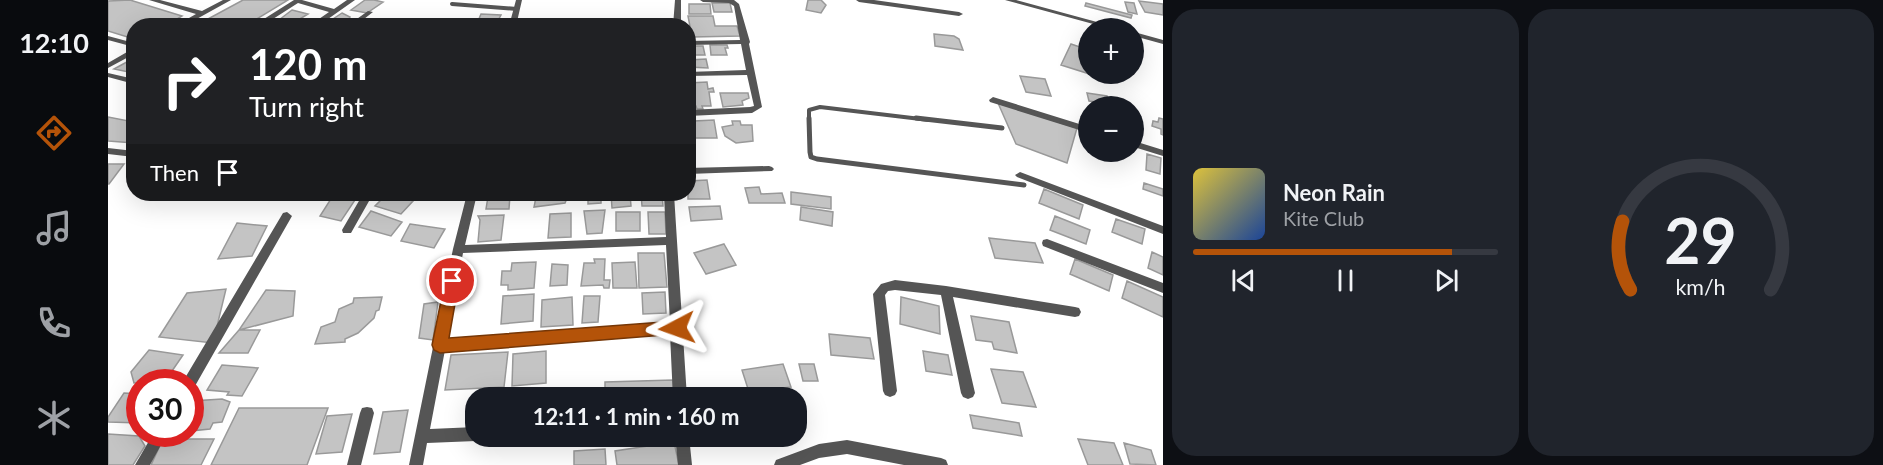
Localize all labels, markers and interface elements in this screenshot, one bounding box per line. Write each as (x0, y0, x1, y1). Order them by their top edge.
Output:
map controls (1078, 18, 1144, 162)
button: + (1078, 18, 1144, 84)
text: 12:10 (19, 26, 89, 59)
text: 120 m (249, 39, 367, 89)
icon: right (150, 42, 228, 120)
text: Turn right (249, 90, 364, 123)
button: − (1078, 96, 1144, 162)
icon: directions (33, 112, 75, 154)
icon: arrive (211, 156, 244, 189)
text: Then (150, 159, 199, 186)
text: Neon Rain (1283, 179, 1385, 206)
text: 29 (1665, 202, 1737, 277)
text: Kite Club (1283, 206, 1364, 230)
icon: music (33, 207, 75, 249)
pin (426, 255, 477, 306)
icon: arrive (435, 264, 468, 297)
icon: previous (1227, 264, 1260, 297)
icon: pause (1329, 264, 1362, 297)
icon: next (1430, 264, 1463, 297)
text: km/h (1676, 274, 1726, 300)
position arrow (645, 296, 709, 360)
icon: phone (33, 302, 75, 344)
speed limit sign: 30 (126, 369, 204, 447)
icon: climate (33, 397, 75, 439)
text: 12:11 · 1 min · 160 m (533, 403, 739, 430)

